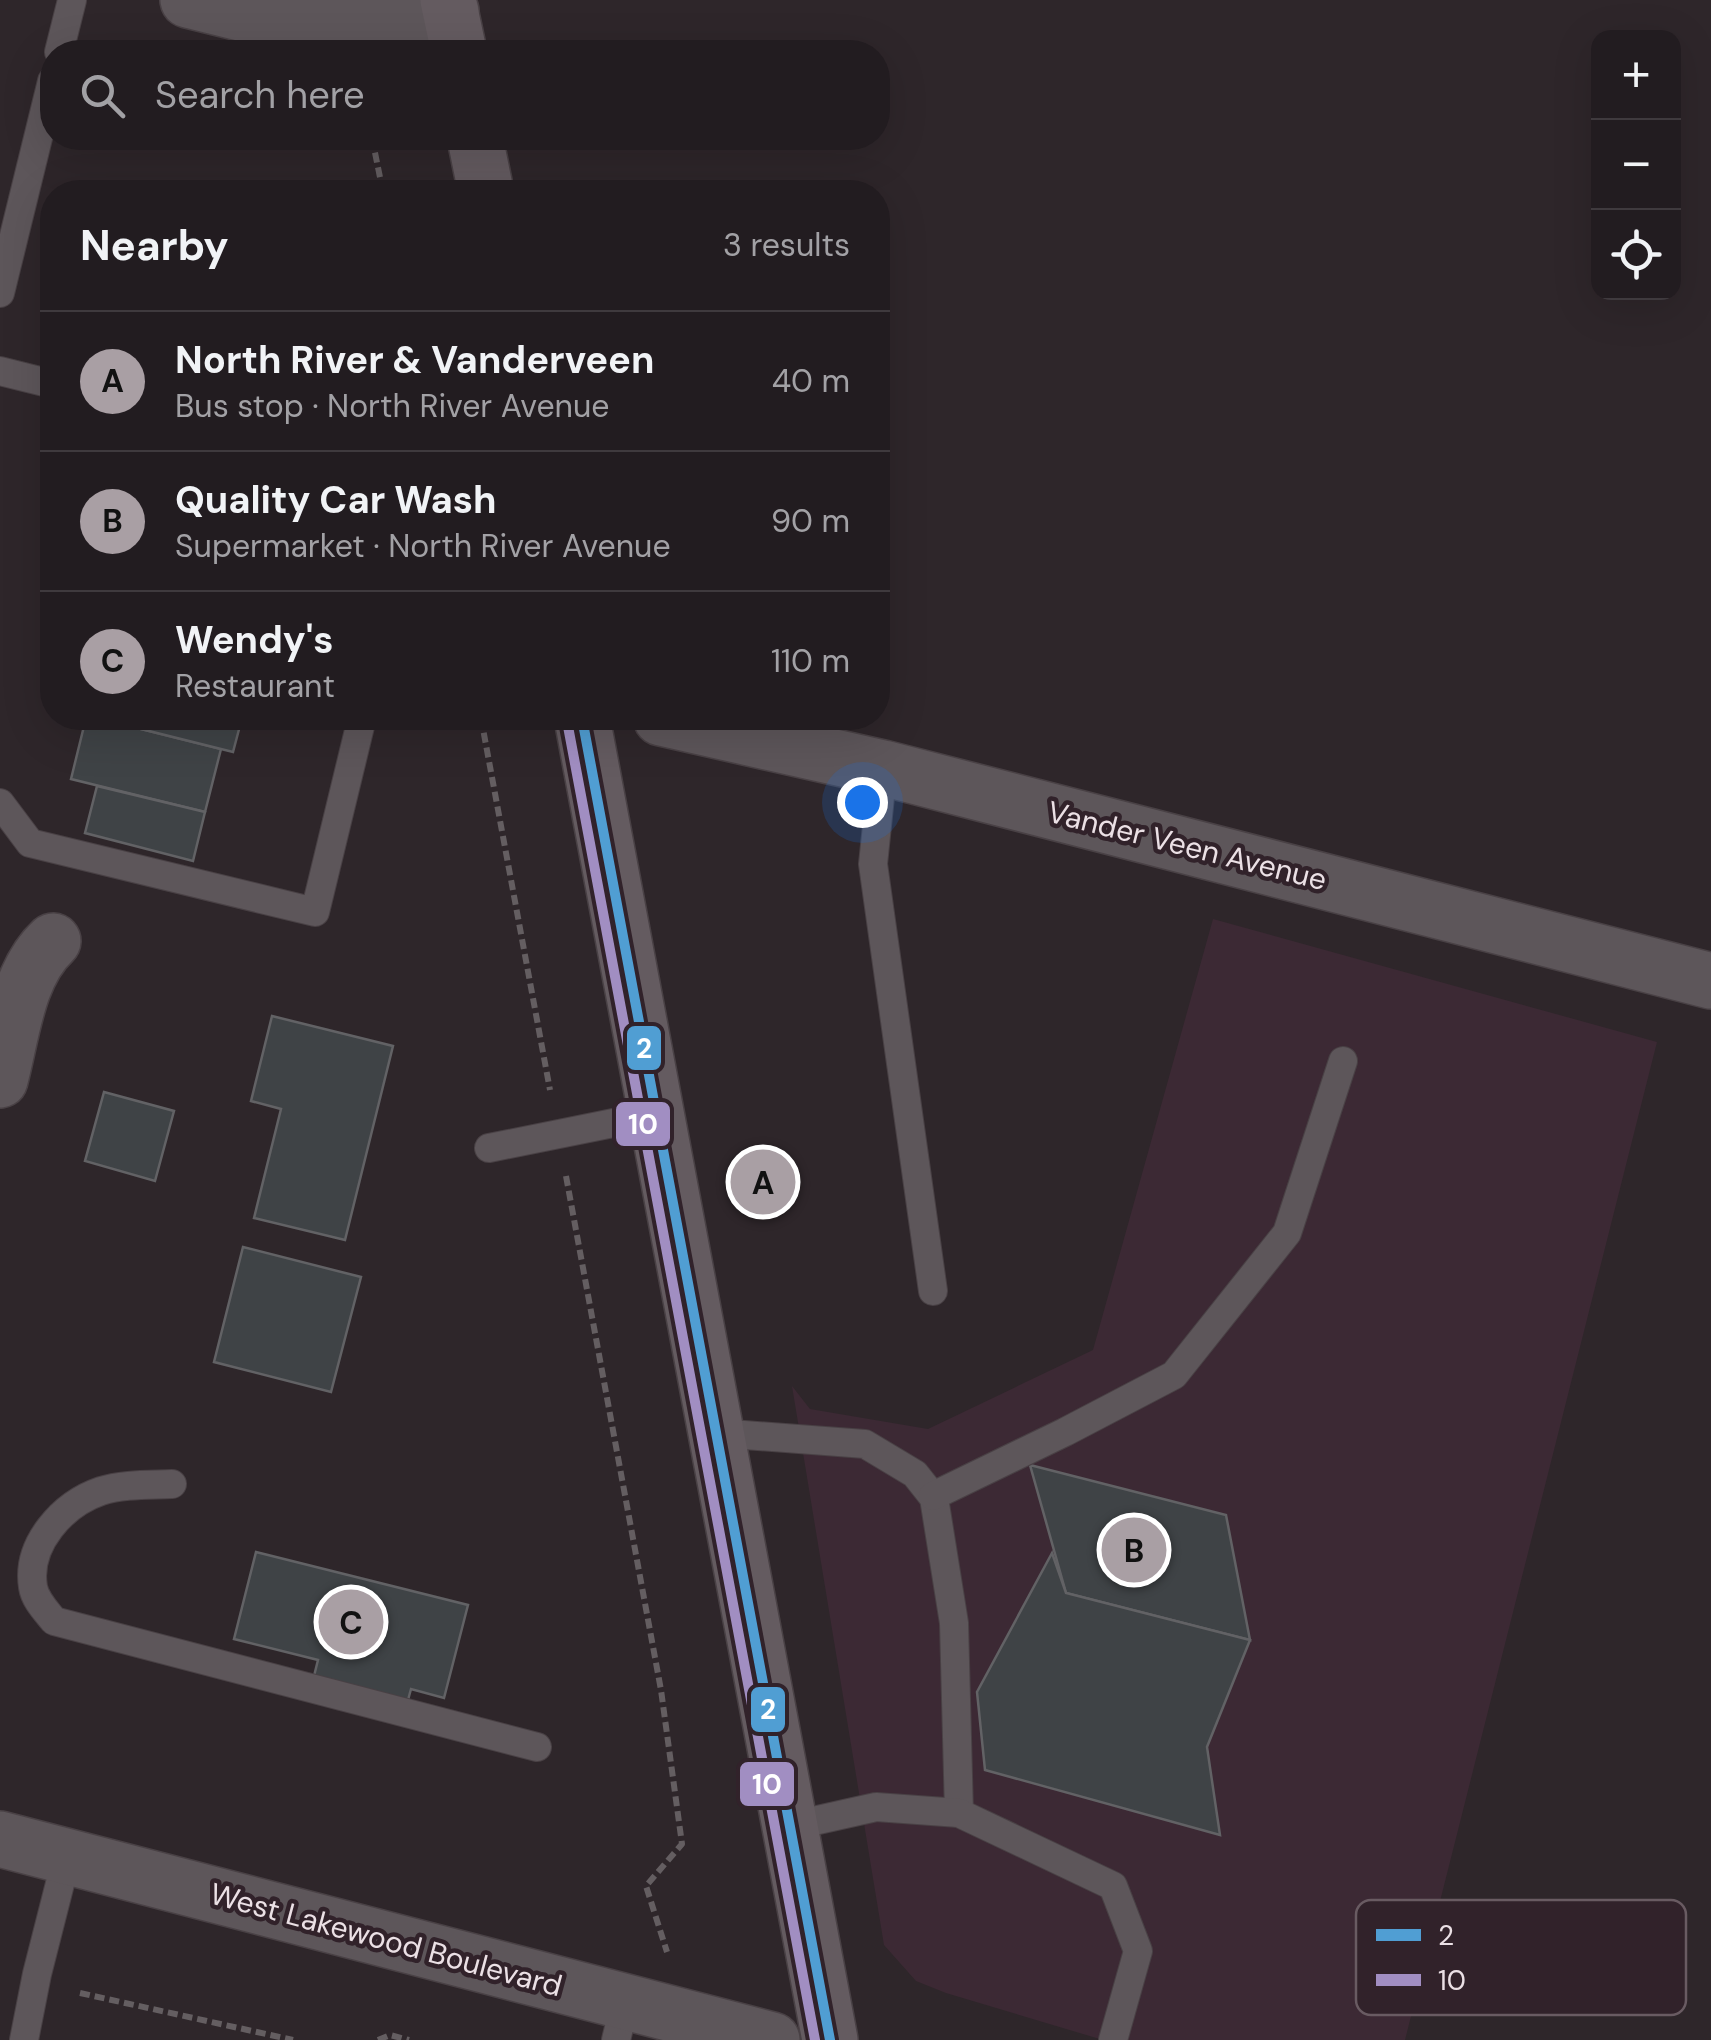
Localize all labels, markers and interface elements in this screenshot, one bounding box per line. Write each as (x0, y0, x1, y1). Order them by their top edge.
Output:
map controls (1591, 30, 1681, 300)
button: + (1591, 30, 1681, 120)
search box (40, 40, 890, 150)
icon: search (75, 68, 130, 123)
text: Search here (155, 70, 365, 120)
button: − (1591, 120, 1681, 210)
button: locate (1591, 210, 1681, 300)
text: Nearby (80, 218, 229, 273)
text: 3 results (723, 224, 850, 266)
text: North River & Vanderveen (175, 335, 654, 385)
text: A (101, 360, 124, 402)
text: 40 m (772, 360, 850, 402)
text: Bus stop · North River Avenue (175, 385, 609, 427)
text: Quality Car Wash (175, 475, 497, 525)
text: B (102, 500, 123, 542)
text: 90 m (771, 500, 850, 542)
text: Supermarket · North River Avenue (175, 525, 671, 567)
text: Wendy's (175, 615, 334, 665)
text: C (101, 640, 124, 682)
text: 110 m (771, 640, 850, 682)
text: Restaurant (175, 665, 335, 707)
your location (837, 777, 888, 828)
street label: Vander Veen Avenue (1044, 792, 1331, 899)
line badge: 2 (625, 1024, 663, 1072)
text: 2 (636, 1030, 652, 1067)
line badge: 10 (614, 1100, 672, 1148)
text: 10 (628, 1106, 658, 1143)
pin: A (730, 1144, 796, 1220)
pin: B (1102, 1512, 1166, 1588)
pin: C (318, 1584, 384, 1660)
line badge: 2 (749, 1685, 787, 1734)
text: 2 (760, 1691, 776, 1728)
line badge: 10 (738, 1760, 796, 1808)
text: 10 (752, 1766, 782, 1803)
street label: West Lakewood Boulevard (206, 1874, 566, 2005)
legend (1356, 1900, 1686, 2015)
text: 2 (1438, 1917, 1454, 1954)
text: 10 (1438, 1962, 1466, 1999)

